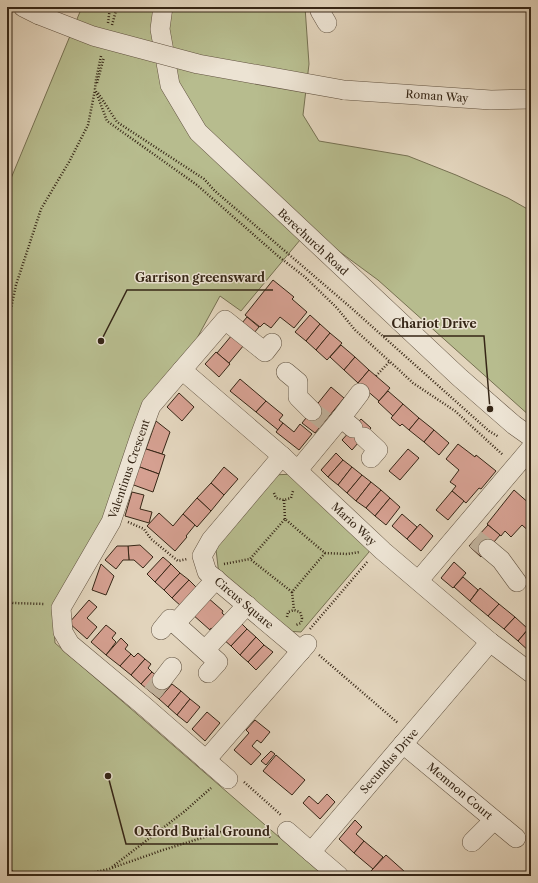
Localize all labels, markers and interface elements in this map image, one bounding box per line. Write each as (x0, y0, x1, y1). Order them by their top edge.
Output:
street label: Roman Way (405, 87, 470, 105)
street label: Berechurch Road (275, 206, 351, 278)
callout: Garrison greensward (127, 266, 273, 290)
text: Garrison greensward (135, 270, 265, 285)
callout: Chariot Drive (383, 312, 484, 336)
text: Chariot Drive (391, 316, 477, 331)
street label: Valentinus Crescent (105, 417, 153, 522)
street label: Mario Way (328, 500, 380, 549)
street label: Circus Square (212, 574, 276, 632)
street label: Secundus Drive (357, 725, 421, 797)
street label: Memnon Court (424, 760, 496, 823)
callout: Oxford Burial Ground (126, 820, 278, 844)
text: Oxford Burial Ground (134, 824, 270, 839)

